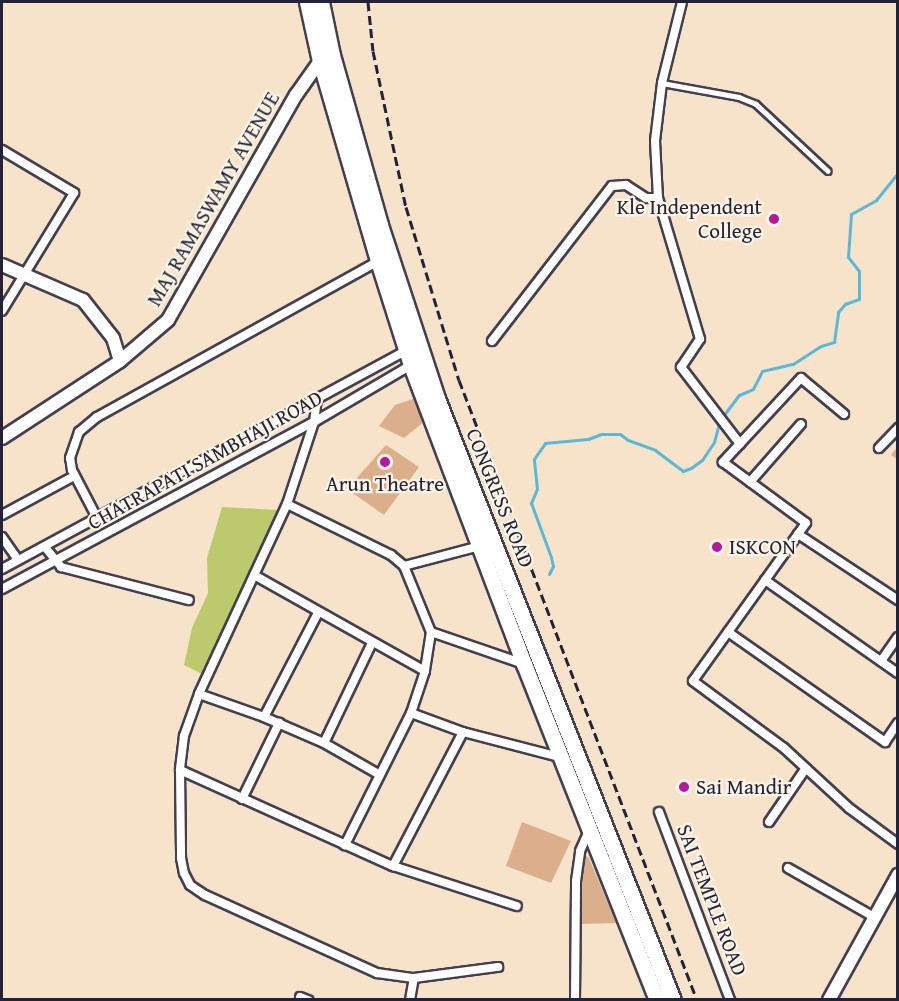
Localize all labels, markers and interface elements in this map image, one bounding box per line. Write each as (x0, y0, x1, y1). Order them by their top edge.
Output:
street label: MAJ RAMASWAMY AVENUE (141, 87, 285, 311)
place label: Kle Independent College (617, 194, 762, 244)
marker: Kle Independent College (767, 212, 781, 226)
street label: CHATRAPATI SAMBHAJI ROAD (83, 385, 327, 535)
street label: CONGRESS ROAD (461, 425, 539, 571)
marker: Arun Theatre (378, 455, 392, 469)
place label: Arun Theatre (326, 471, 444, 497)
place label: ISKCON (729, 534, 796, 560)
marker: ISKCON (710, 540, 724, 554)
place label: Sai Mandir (696, 774, 791, 800)
marker: Sai Mandir (677, 780, 691, 794)
street label: SAI TEMPLE ROAD (672, 821, 752, 979)

